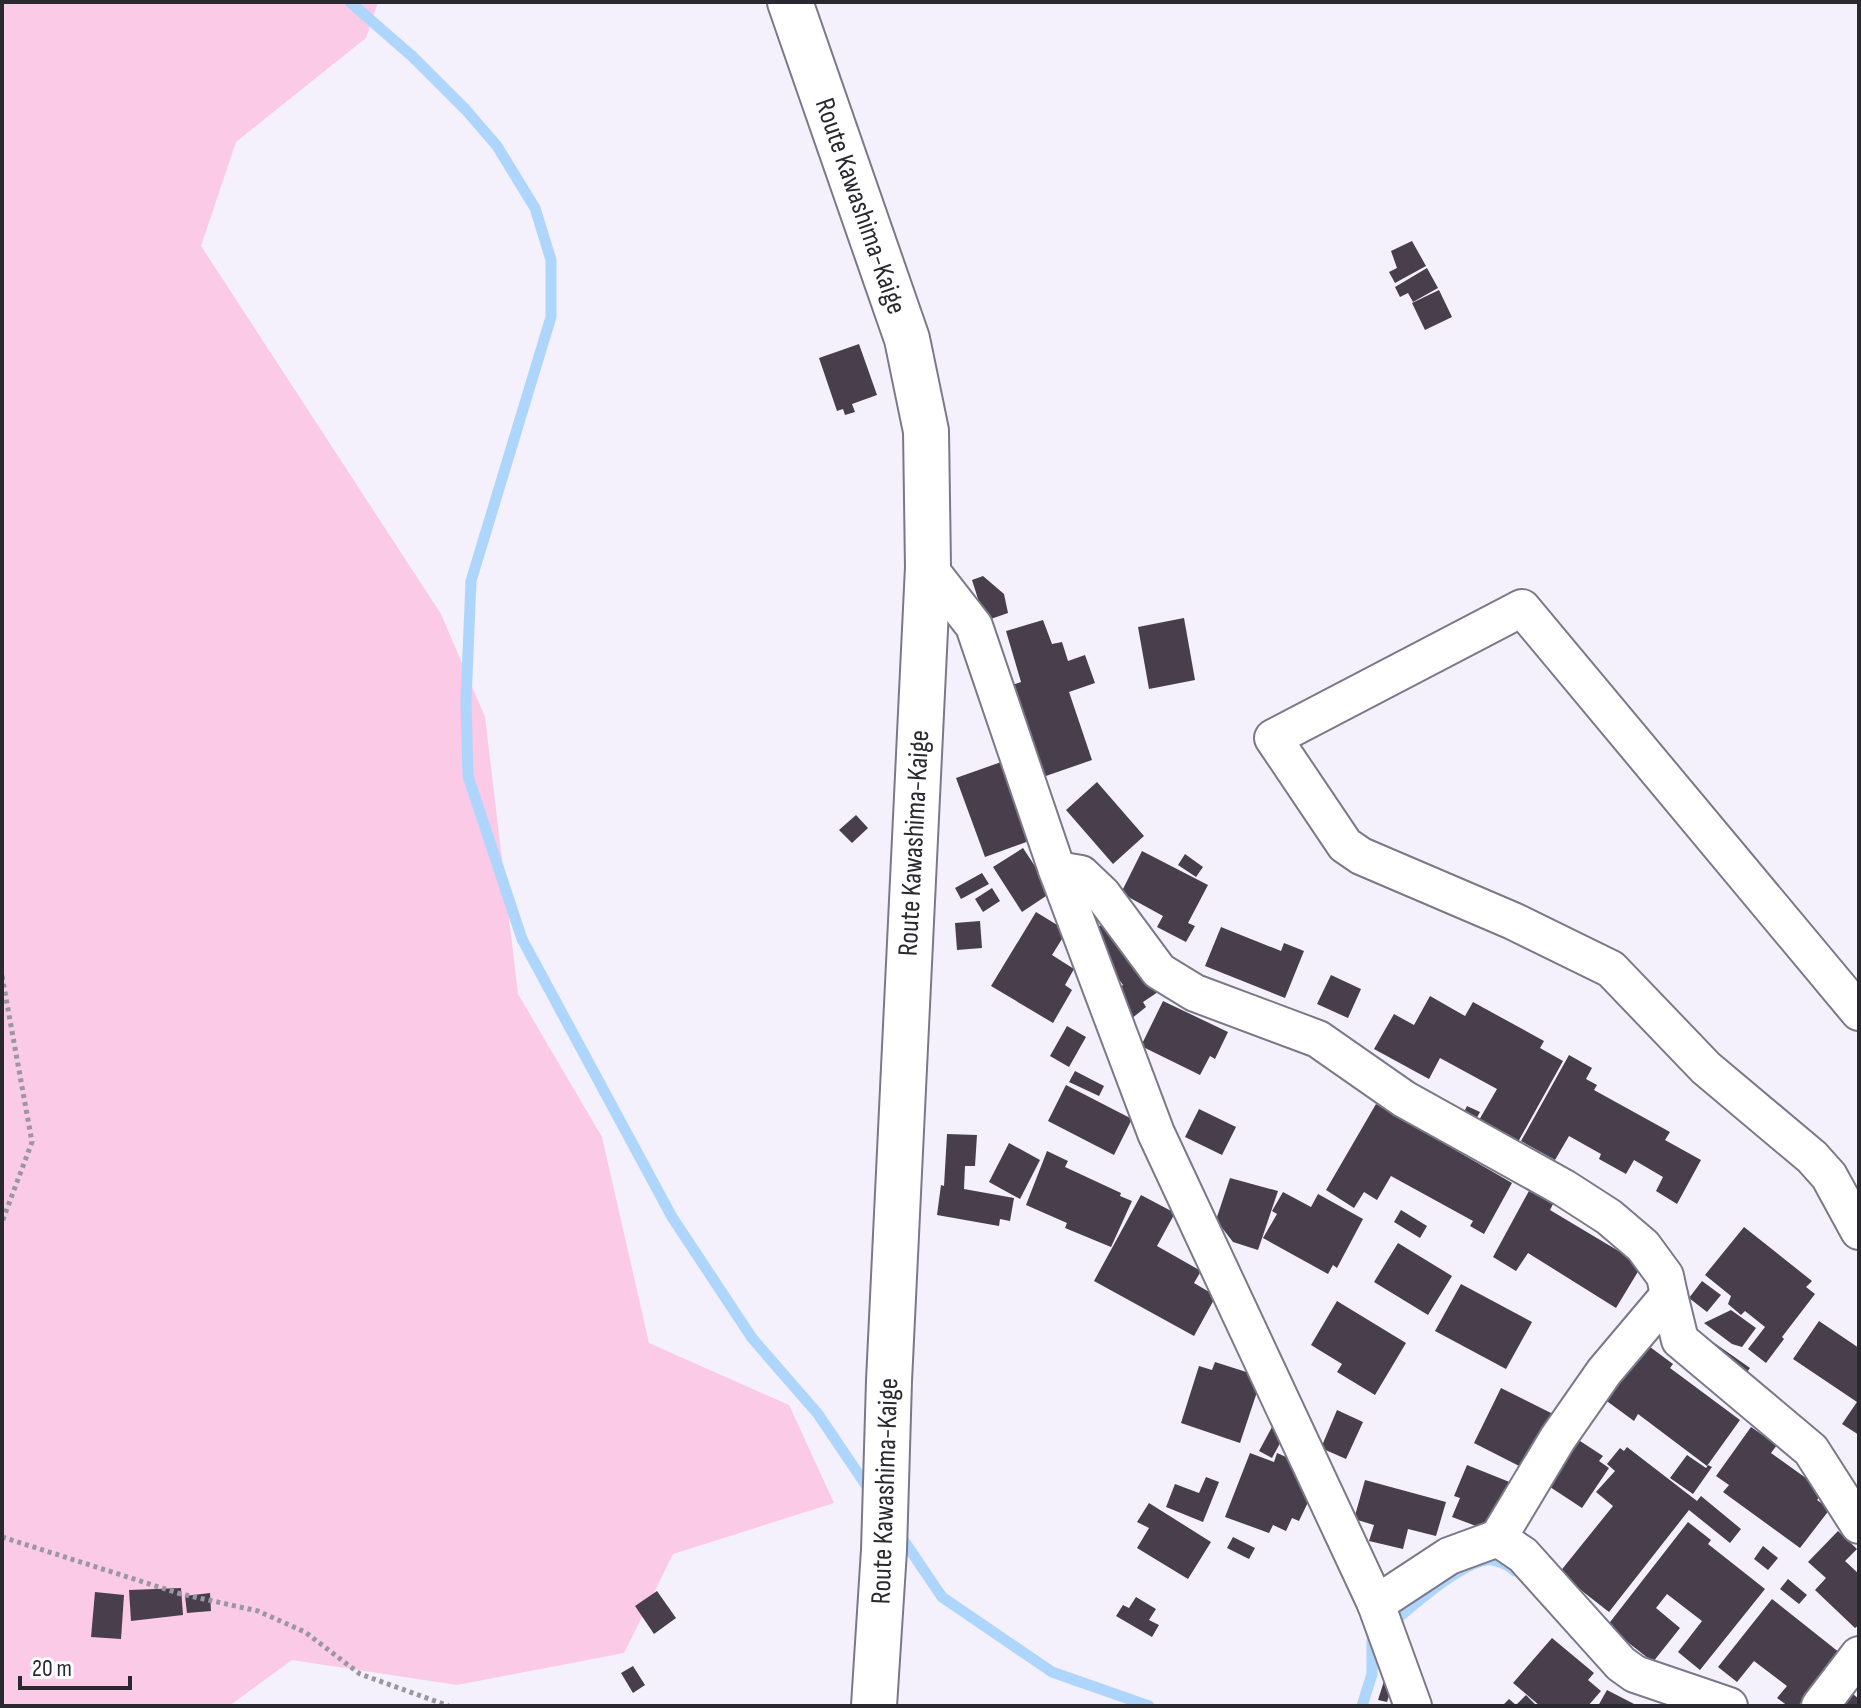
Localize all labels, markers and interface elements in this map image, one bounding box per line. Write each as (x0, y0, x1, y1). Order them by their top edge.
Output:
street label: Route Kawashima-Kaige (808, 94, 914, 318)
street label: Route Kawashima-Kaige (892, 729, 936, 957)
street label: Route Kawashima-Kaige (865, 1377, 905, 1605)
scale bar (20, 1640, 130, 1690)
text: 20 m (32, 1654, 72, 1683)

